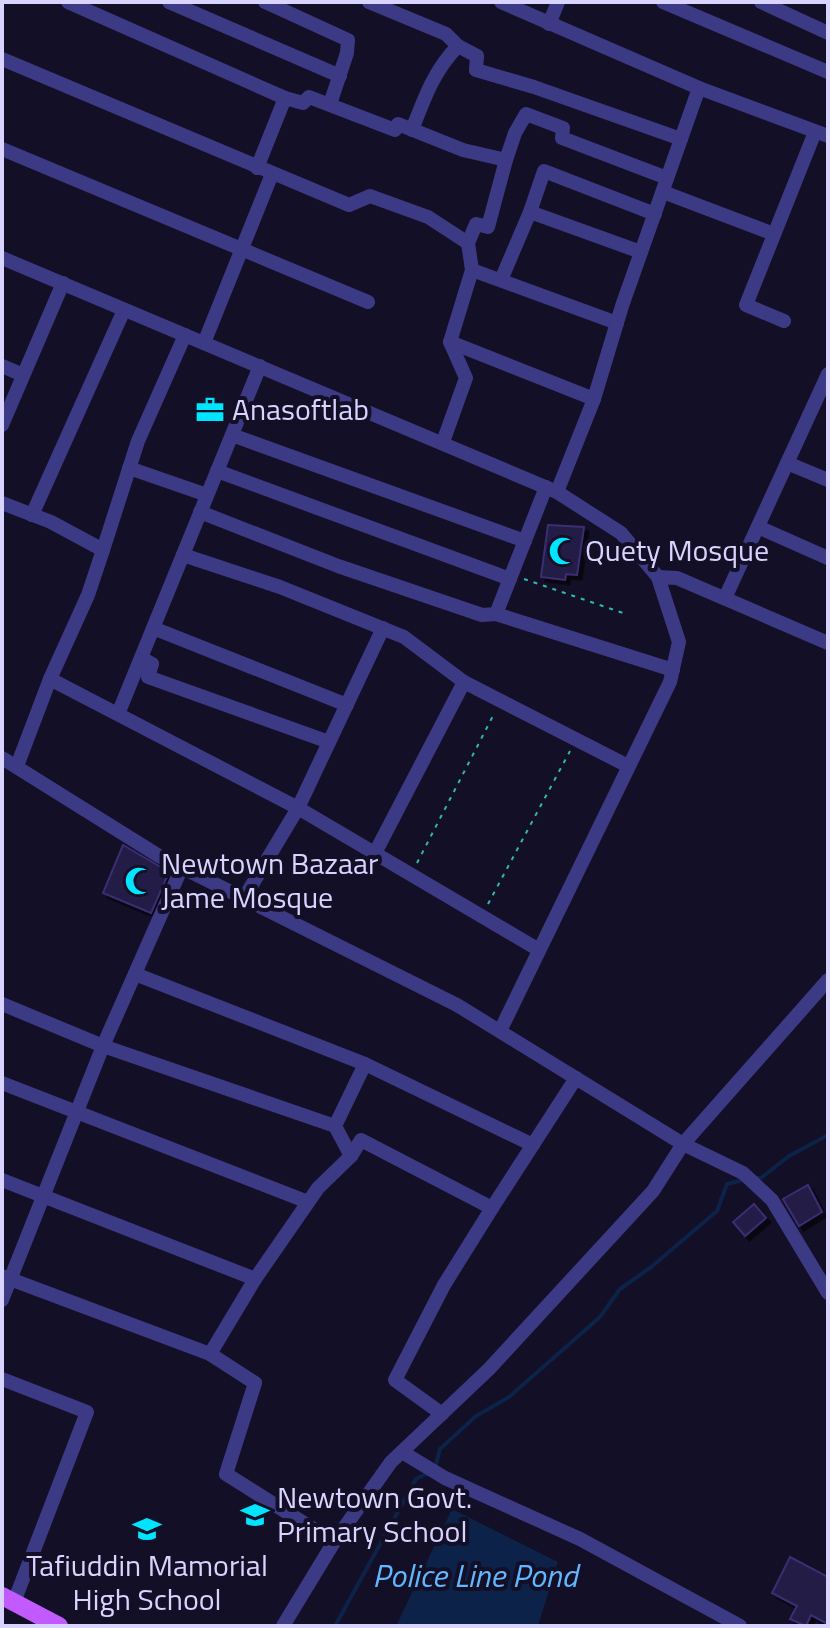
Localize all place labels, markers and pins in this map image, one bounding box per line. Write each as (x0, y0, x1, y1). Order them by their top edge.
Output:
place label: Anasoftlab (232, 386, 369, 432)
office icon: Anasoftlab (195, 395, 225, 425)
place label: Quety Mosque (585, 527, 769, 573)
mosque icon: Quety Mosque (548, 536, 578, 566)
place label: Newtown Bazaar Jame Mosque (161, 840, 378, 920)
mosque icon: Newtown Bazaar Jame Mosque (124, 866, 154, 896)
place label: Newtown Govt. Primary School (277, 1474, 472, 1554)
school or university icon: Newtown Govt. Primary School (240, 1500, 270, 1530)
school or university icon: Tafiuddin Mamorial High School (132, 1514, 162, 1544)
place label: Tafiuddin Mamorial High School (26, 1542, 268, 1622)

